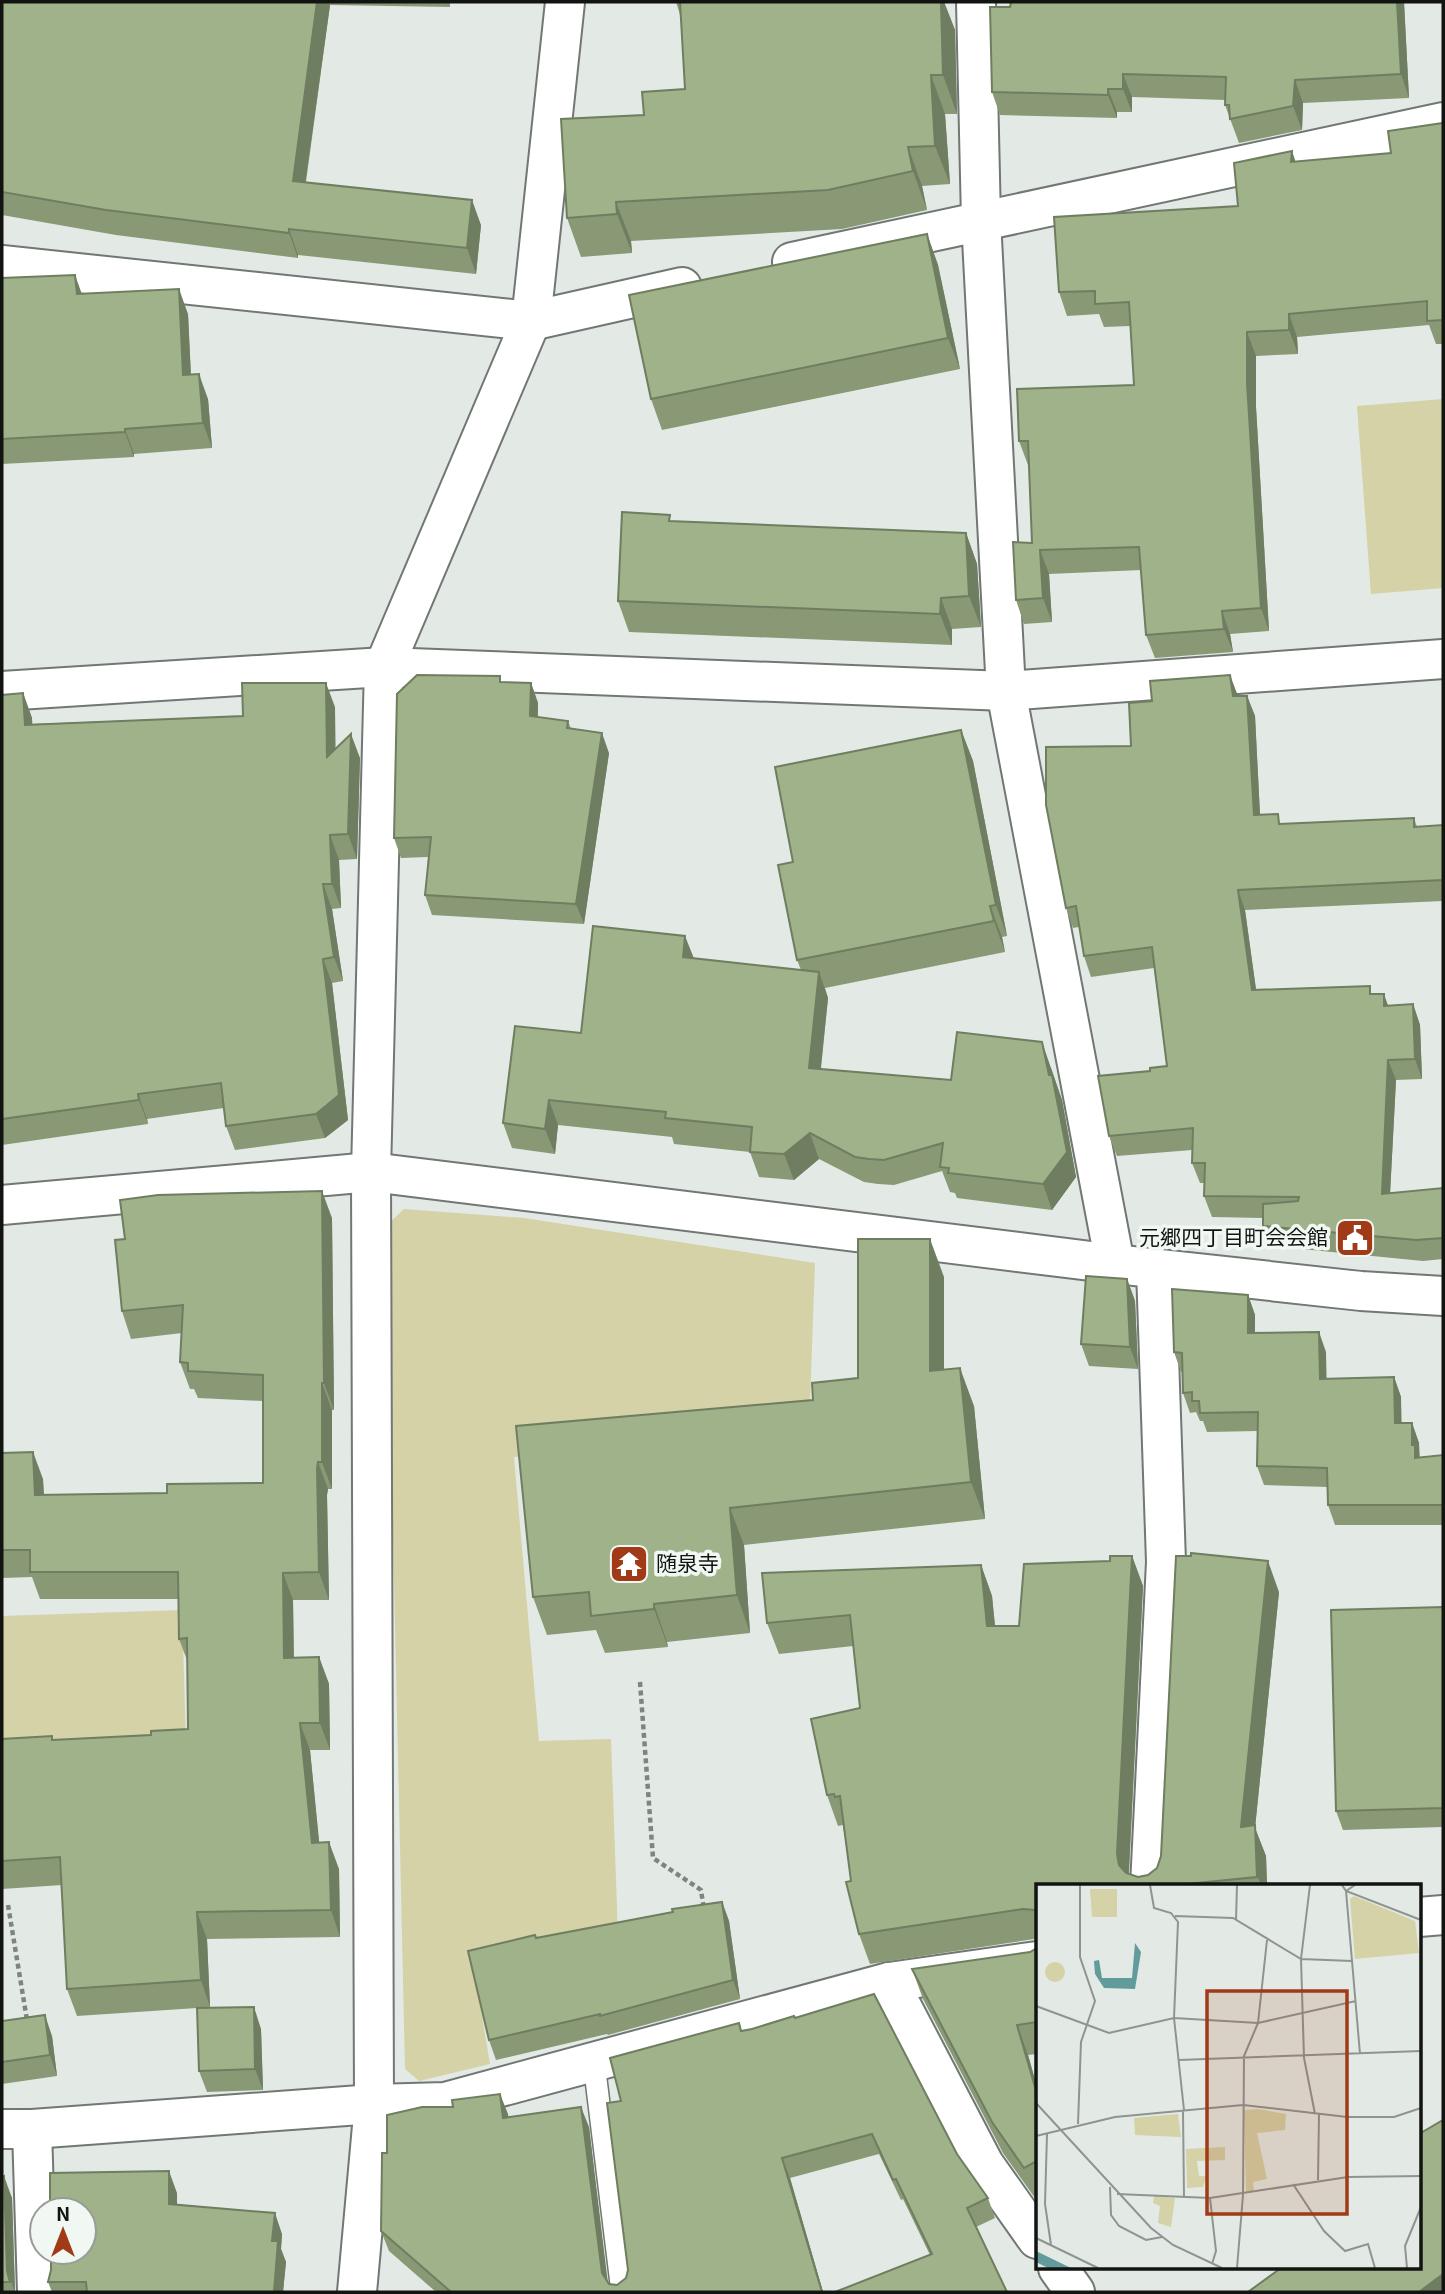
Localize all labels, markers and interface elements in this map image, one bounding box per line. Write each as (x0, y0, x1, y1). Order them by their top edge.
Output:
public building icon: 元郷四丁目町会会館 (1334, 1217, 1376, 1259)
place label: 元郷四丁目町会会館 (1139, 1221, 1328, 1251)
temple icon: 随泉寺 (608, 1543, 650, 1585)
place label: 随泉寺 (656, 1547, 719, 1577)
inset map (1036, 1884, 1420, 2270)
north arrow (28, 2196, 98, 2266)
text: N (56, 2199, 70, 2226)

